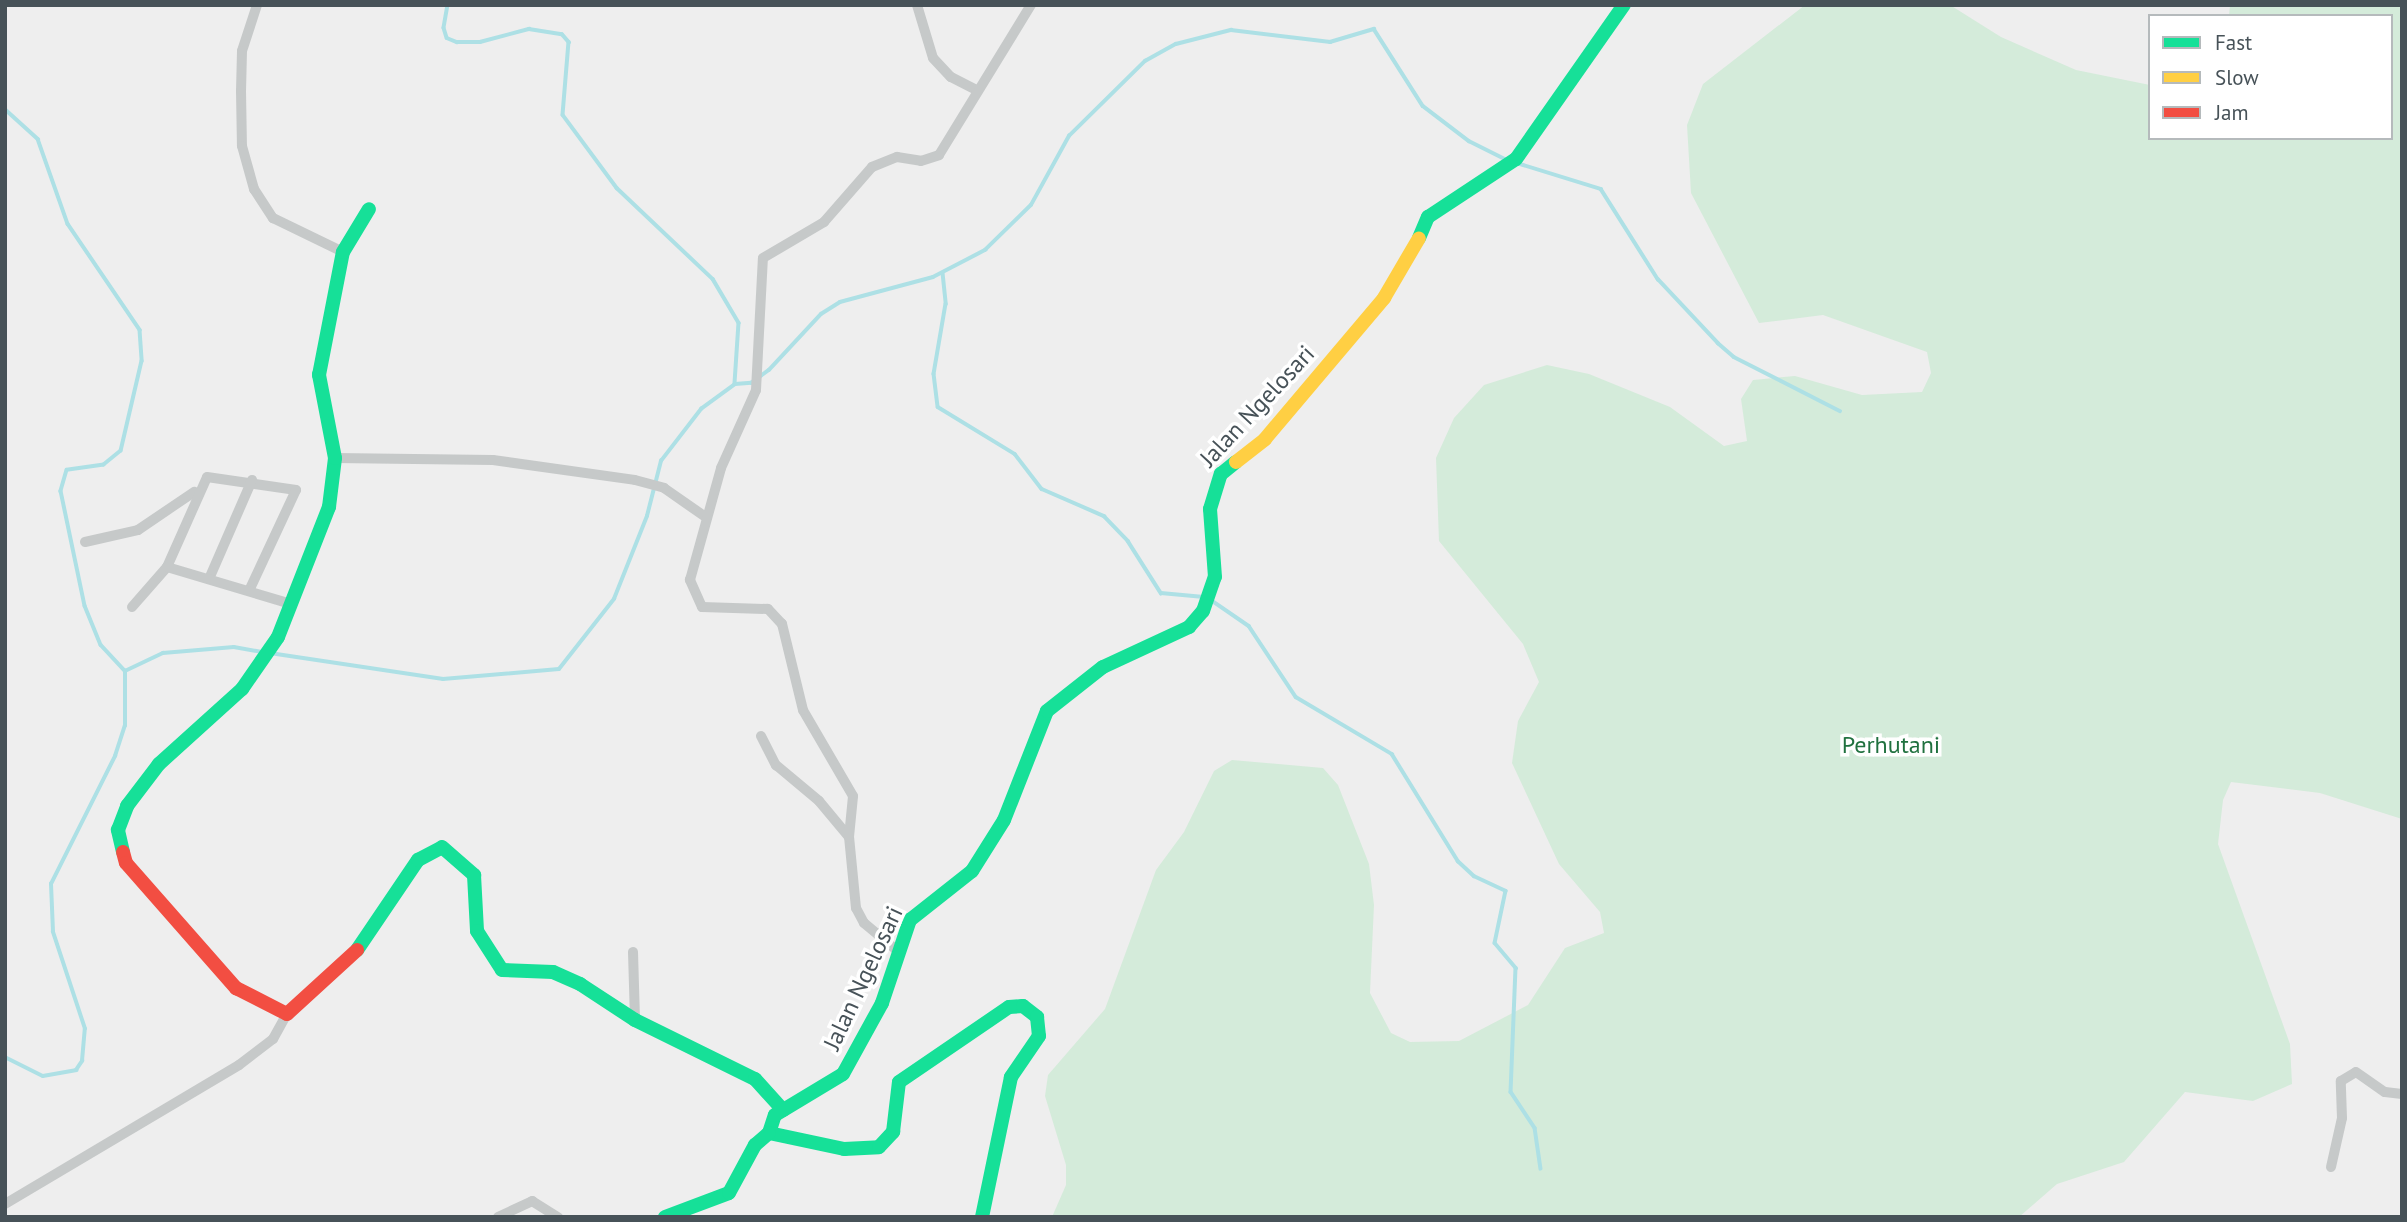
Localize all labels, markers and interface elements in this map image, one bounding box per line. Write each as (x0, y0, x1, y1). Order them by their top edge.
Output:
legend (2148, 14, 2393, 140)
text: Fast (2215, 29, 2252, 56)
text: Slow (2215, 64, 2259, 91)
text: Jam (2215, 99, 2249, 126)
street label: Jalan Ngelosari (1194, 339, 1320, 473)
park label: Perhutani (1842, 731, 1940, 759)
street label: Jalan Ngelosari (817, 902, 909, 1054)

